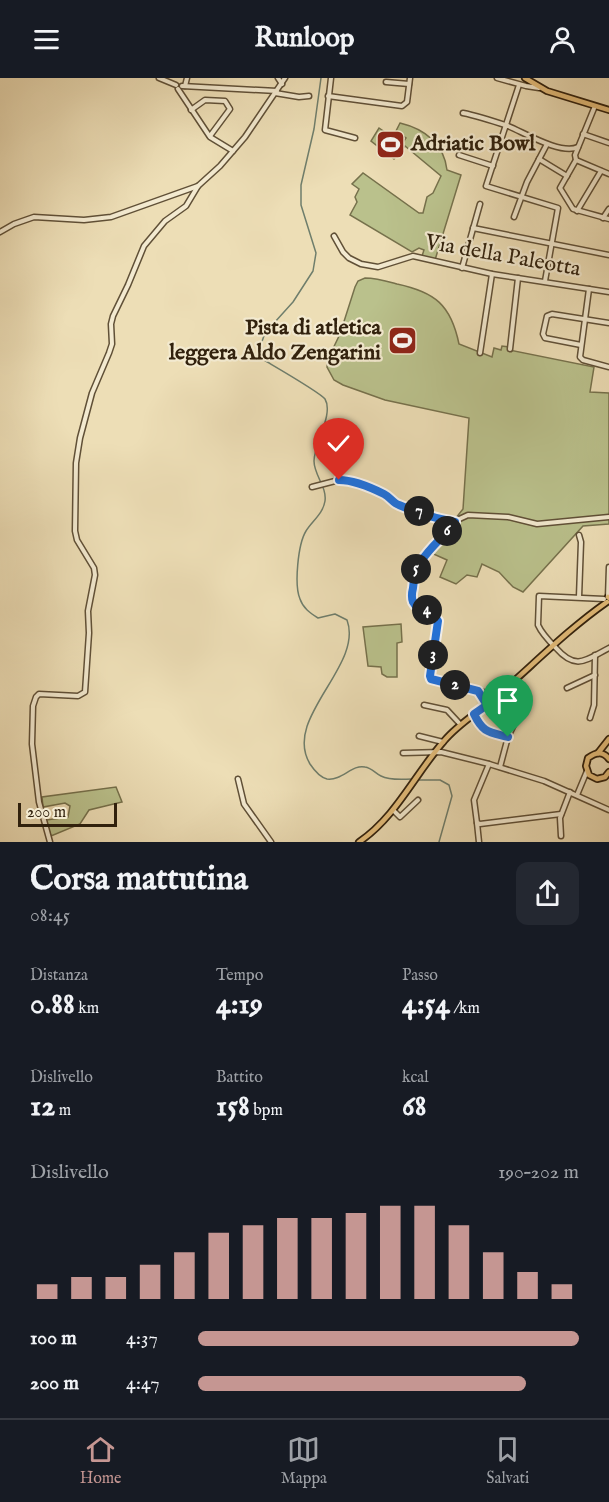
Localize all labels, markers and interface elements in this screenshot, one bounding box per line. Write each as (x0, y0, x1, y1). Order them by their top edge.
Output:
text: Runloop (255, 22, 354, 56)
icon: menu (30, 23, 63, 56)
icon: person (546, 23, 579, 56)
sports icon: Adriatic Bowl (374, 128, 406, 160)
place label: Adriatic Bowl (410, 130, 536, 158)
street label: Via della Paleotta (422, 228, 583, 284)
place label: Pista di atletica leggera Aldo Zengarini (168, 314, 381, 367)
sports icon: Pista di atletica leggera Aldo Zengarini (386, 325, 418, 357)
pin (313, 418, 364, 480)
icon: check (322, 427, 355, 460)
pin: 7 (404, 496, 434, 526)
text: 7 (415, 501, 423, 521)
pin: 6 (432, 516, 462, 546)
text: 6 (444, 521, 450, 541)
pin: 5 (401, 554, 431, 584)
text: 5 (413, 559, 419, 579)
pin: 4 (412, 595, 442, 625)
text: 4 (423, 600, 431, 620)
pin: 3 (418, 640, 448, 670)
text: 3 (430, 645, 436, 665)
pin: 2 (440, 670, 470, 700)
text: 2 (451, 675, 459, 695)
pin (482, 675, 533, 737)
icon: arrive (491, 684, 524, 717)
scale bar (18, 800, 117, 828)
text: 200 m (27, 803, 66, 823)
text: Corsa mattutina (30, 859, 248, 901)
button: share (516, 862, 579, 925)
text: 08:45 (30, 903, 70, 928)
text: Distanza (30, 966, 88, 986)
text: Tempo (216, 966, 263, 986)
text: Passo (402, 966, 438, 986)
text: 0.88 (30, 986, 75, 1024)
text: 4:19 (216, 986, 263, 1024)
text: 4:54 (402, 986, 450, 1024)
text: km (75, 999, 99, 1019)
text: /km (450, 999, 480, 1019)
text: Dislivello (30, 1068, 93, 1088)
text: Battito (216, 1068, 263, 1088)
text: kcal (402, 1068, 429, 1088)
text: 12 (30, 1088, 55, 1126)
text: 158 (216, 1088, 250, 1126)
text: 68 (402, 1088, 426, 1126)
text: m (55, 1101, 71, 1121)
text: bpm (250, 1101, 283, 1121)
text: Dislivello (30, 1160, 109, 1185)
text: 190–202 m (498, 1160, 579, 1185)
text: 100 m (30, 1326, 77, 1351)
text: 4:37 (126, 1326, 158, 1351)
text: 200 m (30, 1371, 79, 1396)
text: 4:47 (126, 1371, 160, 1396)
tab: Home (80, 1433, 121, 1489)
tab: Mappa (281, 1433, 327, 1489)
tab: Salvati (486, 1433, 529, 1489)

